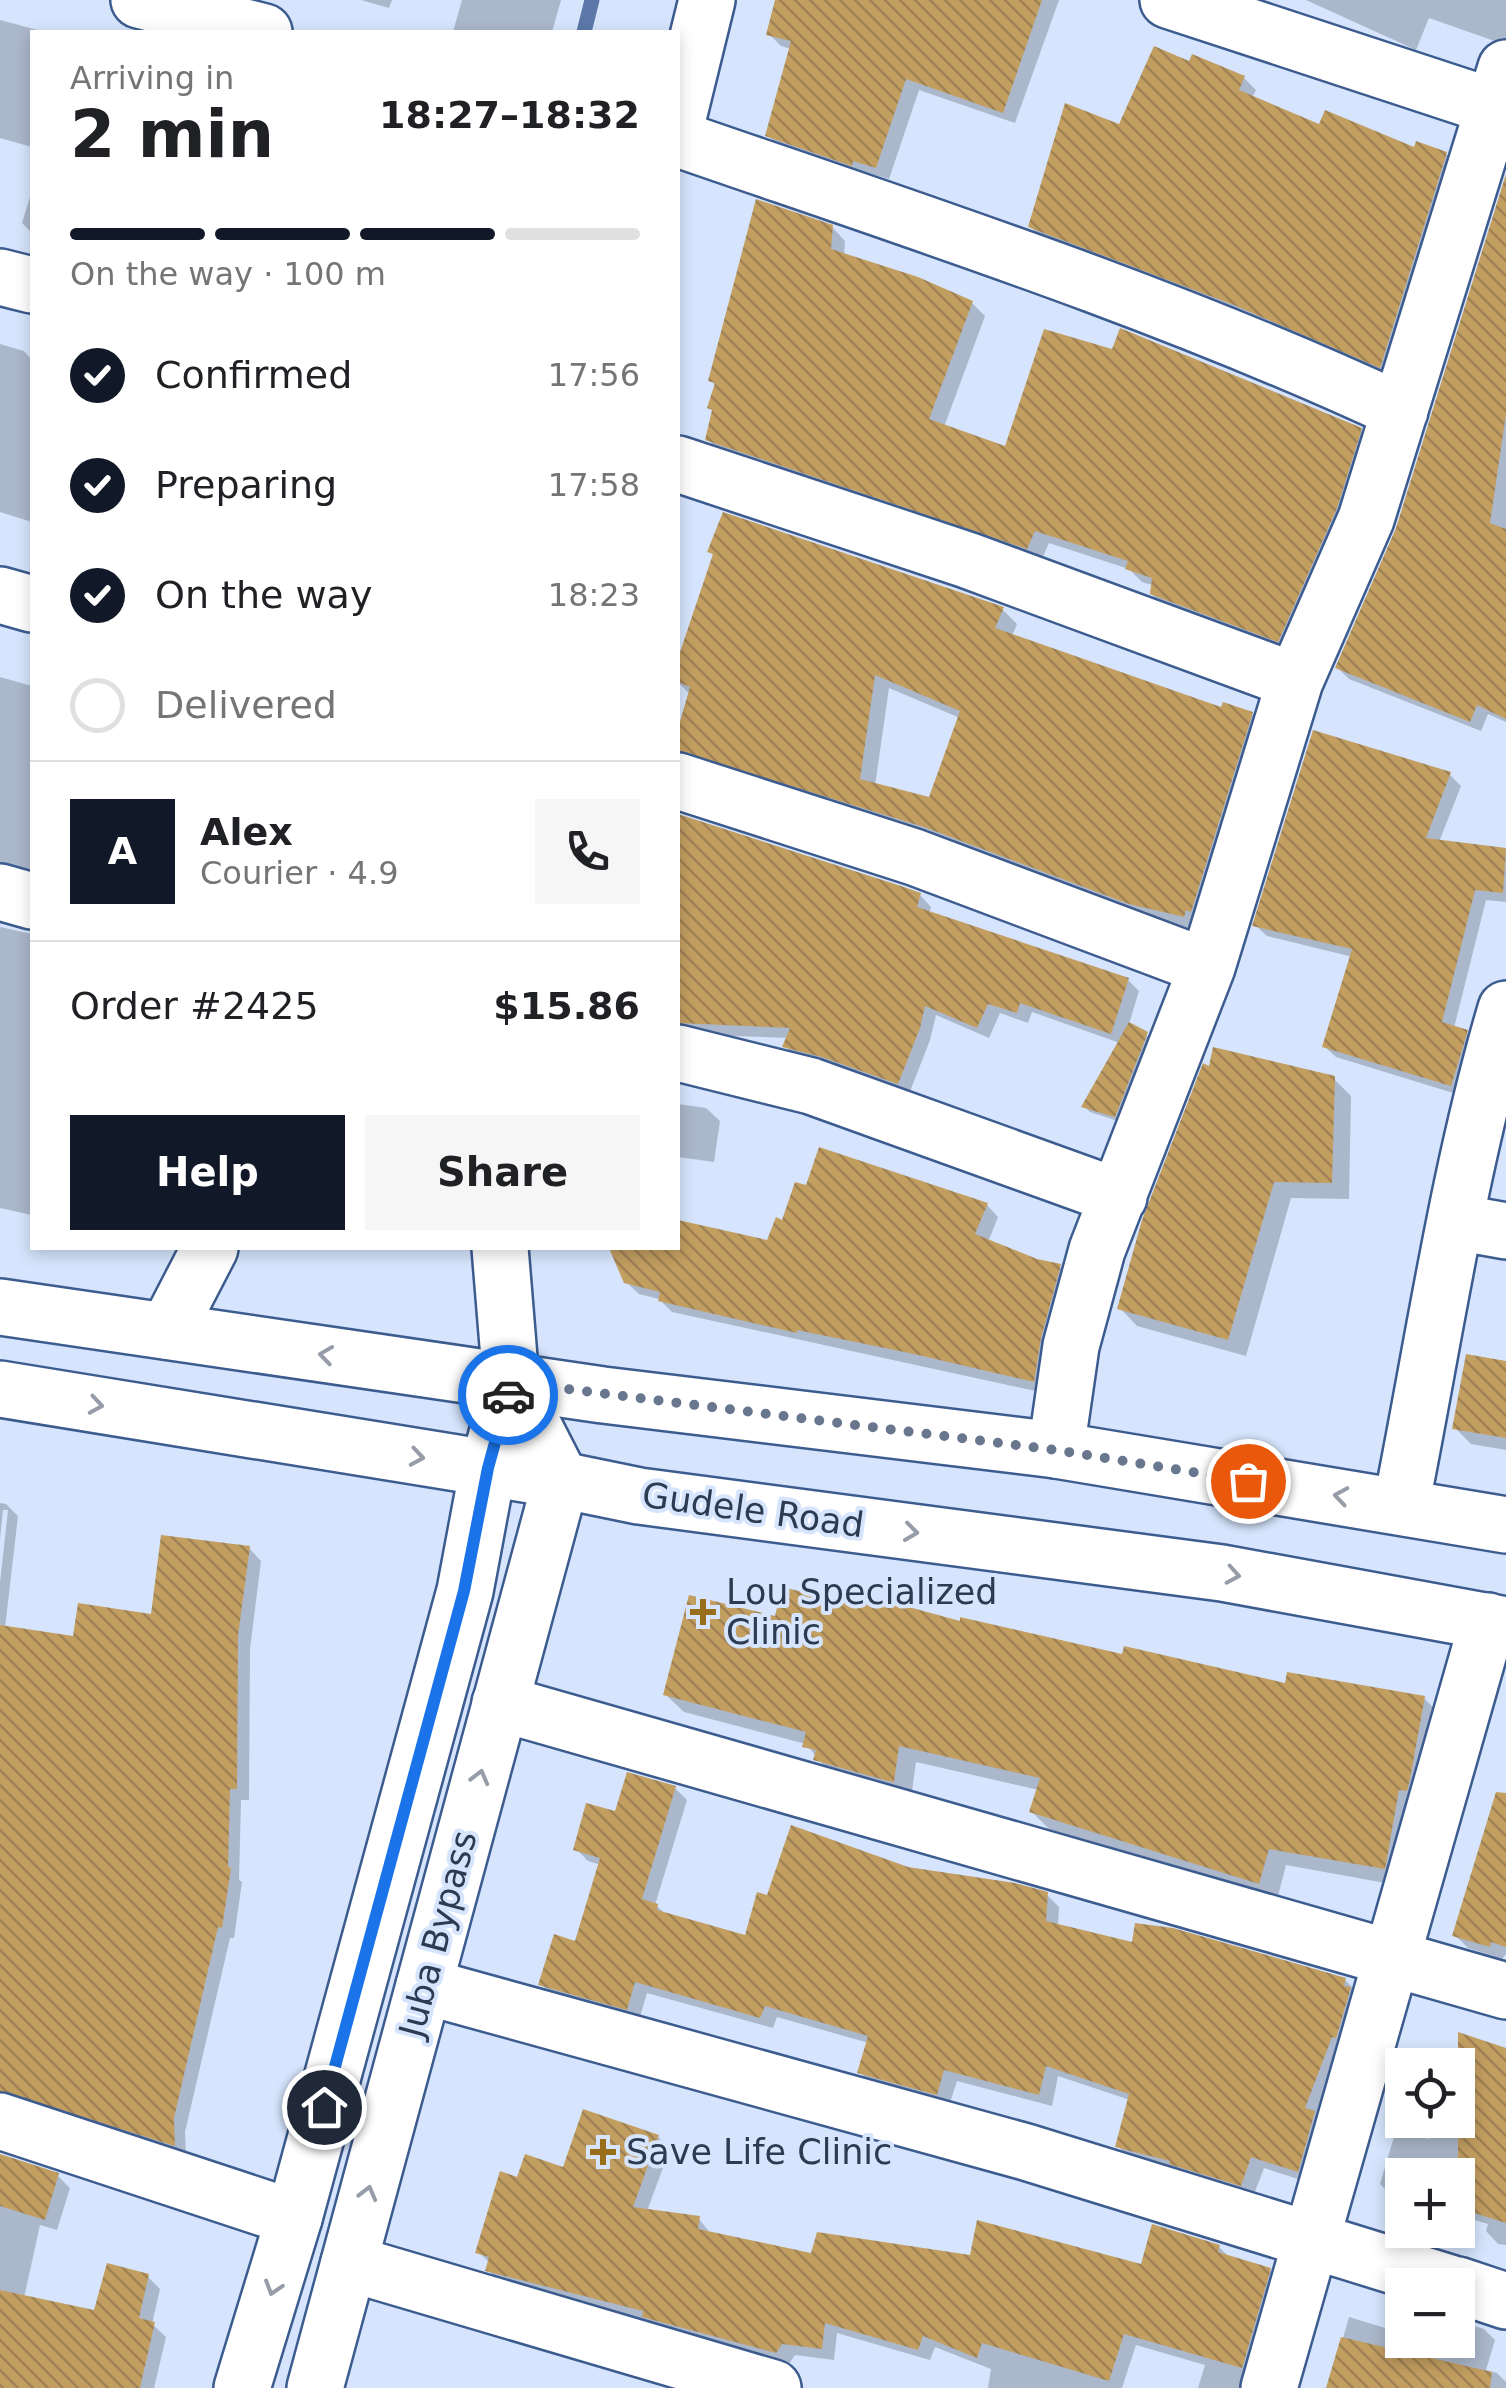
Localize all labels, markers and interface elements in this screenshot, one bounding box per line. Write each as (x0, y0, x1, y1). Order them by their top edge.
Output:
text: Arriving in (70, 59, 234, 97)
text: 18:27–18:32 (379, 93, 640, 137)
text: 2 min (70, 97, 274, 172)
text: On the way · 100 m (70, 255, 386, 293)
icon: check (70, 348, 125, 403)
text: Confirmed (155, 353, 352, 397)
text: 17:56 (548, 356, 640, 394)
icon: check (70, 458, 125, 513)
text: Preparing (155, 463, 337, 507)
text: 17:58 (548, 466, 640, 504)
icon: check (70, 568, 125, 623)
text: On the way (155, 573, 372, 617)
text: 18:23 (548, 576, 640, 614)
text: Delivered (155, 683, 337, 727)
button: phone (535, 799, 640, 904)
text: Alex (200, 810, 293, 854)
text: A (108, 829, 137, 873)
text: Courier · 4.9 (200, 854, 399, 892)
text: Order #2425 (70, 984, 319, 1028)
text: $15.86 (493, 984, 640, 1028)
button: Help (70, 1115, 345, 1230)
button: Share (365, 1115, 640, 1230)
one-way arrow (318, 1345, 334, 1366)
courier (458, 1345, 558, 1445)
icon: car (481, 1368, 536, 1423)
one-way arrow (88, 1394, 105, 1415)
pin (1206, 1439, 1291, 1524)
one-way arrow (409, 1445, 425, 1466)
icon: bag (1221, 1454, 1276, 1509)
street label: Gudele Road (640, 1475, 866, 1545)
one-way arrow (1333, 1486, 1349, 1507)
one-way arrow (904, 1521, 920, 1542)
one-way arrow (1225, 1564, 1242, 1585)
place label: Lou Specialized Clinic (726, 1572, 998, 1652)
marker: Lou Specialized Clinic (690, 1599, 716, 1625)
one-way arrow (469, 1769, 490, 1787)
street label: Juba Bypass (391, 1826, 485, 2044)
map controls (1385, 2048, 1475, 2358)
button: locate (1385, 2048, 1475, 2138)
pin (282, 2065, 367, 2150)
icon: home (297, 2080, 352, 2135)
place label: Save Life Clinic (626, 2132, 892, 2172)
marker: Save Life Clinic (590, 2139, 616, 2165)
button: + (1385, 2158, 1475, 2248)
one-way arrow (356, 2184, 377, 2202)
button: − (1385, 2268, 1475, 2358)
one-way arrow (264, 2279, 285, 2296)

